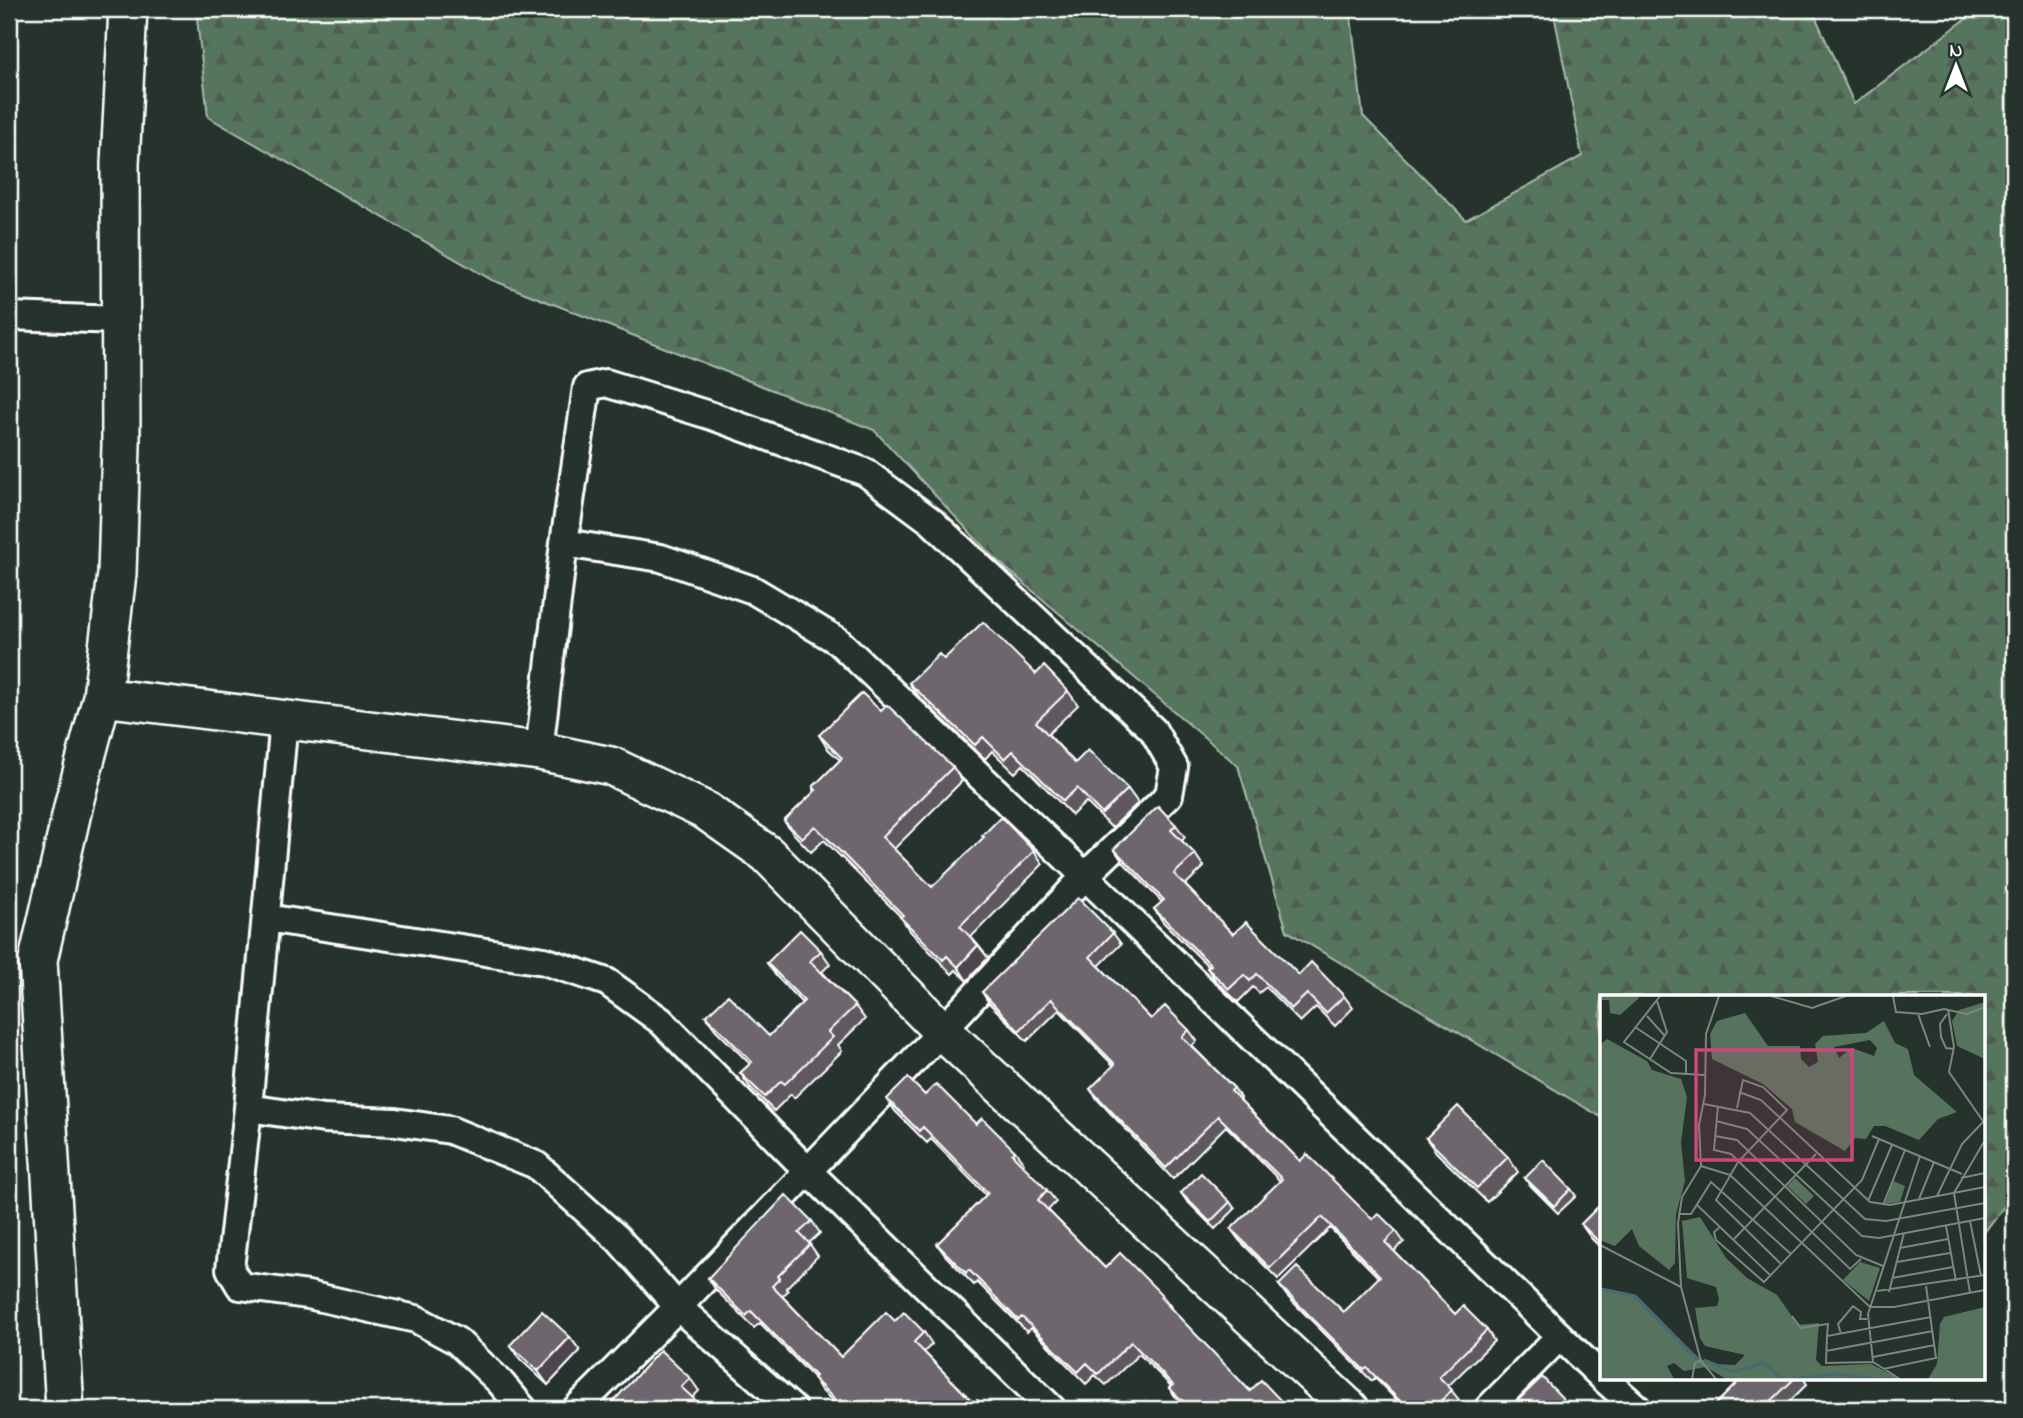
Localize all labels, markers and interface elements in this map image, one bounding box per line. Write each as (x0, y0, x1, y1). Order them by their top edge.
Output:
north arrow (1922, 32, 1992, 102)
text: N (1950, 38, 1963, 65)
inset map (1600, 995, 1984, 1380)

